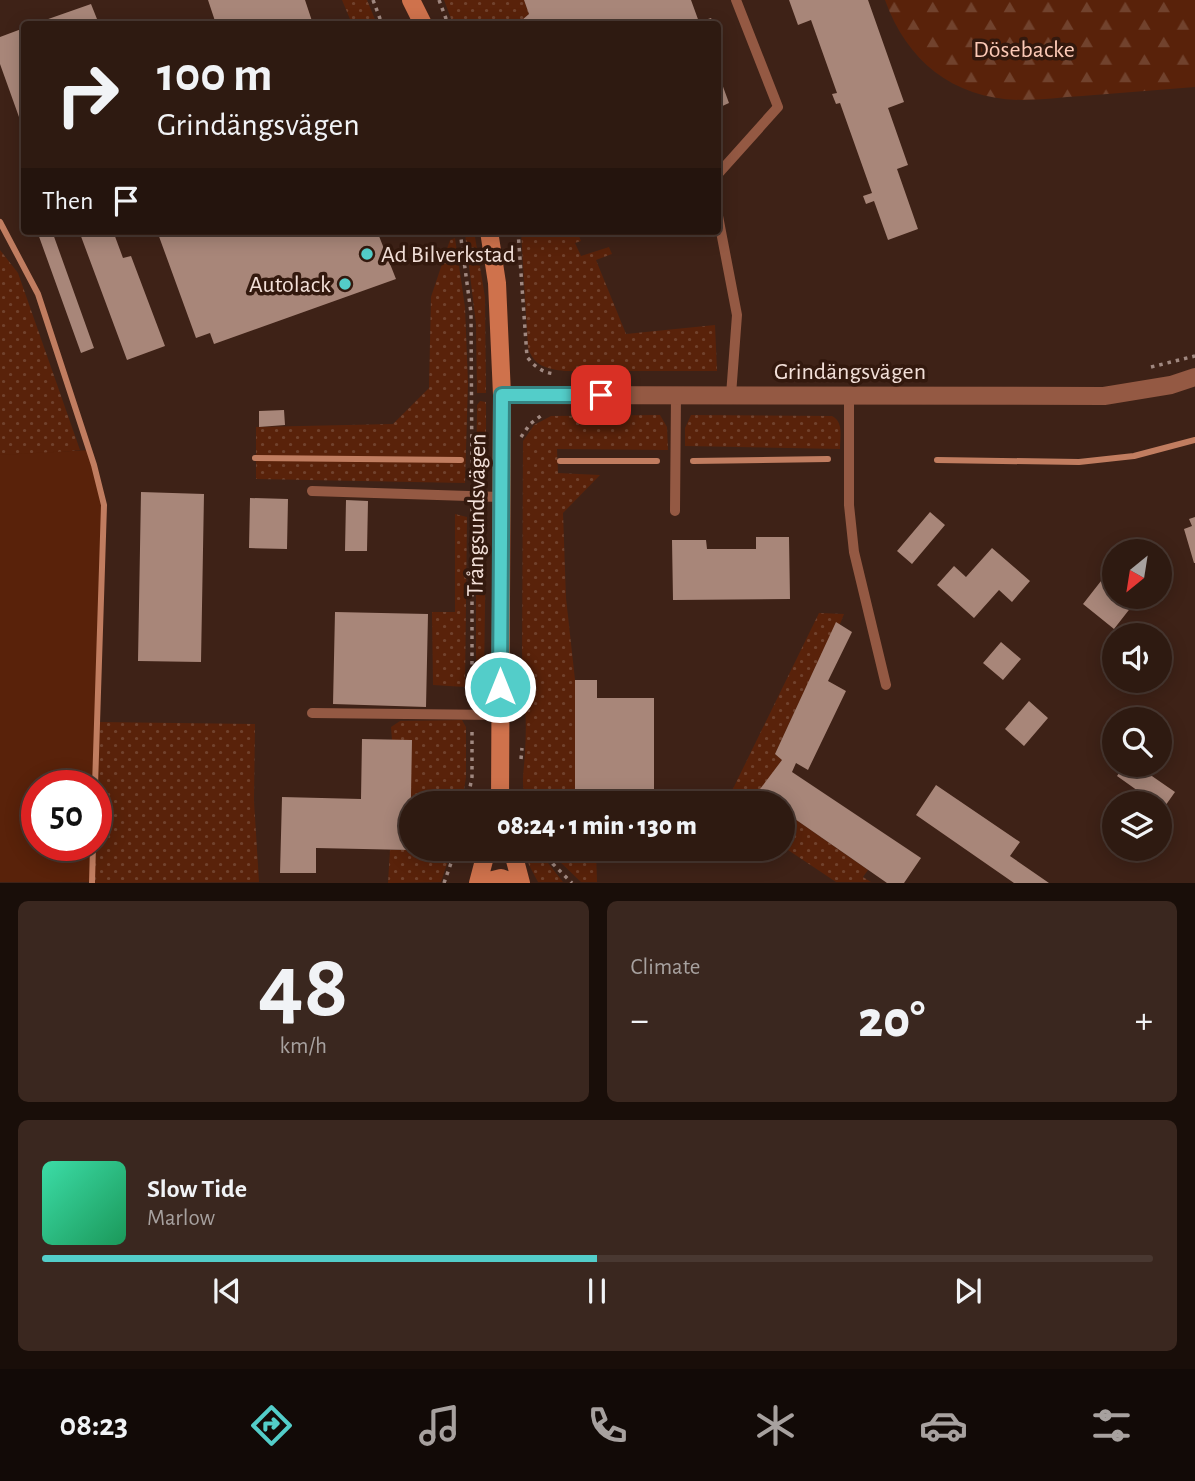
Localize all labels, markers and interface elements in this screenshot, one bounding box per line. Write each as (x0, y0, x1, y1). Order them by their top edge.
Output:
park label: Dösebacke (973, 38, 1075, 62)
icon: right (42, 49, 133, 140)
text: 100 m (157, 51, 273, 100)
text: Grindängsvägen (157, 109, 360, 141)
icon: arrive (107, 182, 145, 220)
text: Then (42, 188, 93, 214)
place label: Ad Bilverkstad (381, 243, 515, 267)
marker: Ad Bilverkstad (359, 246, 375, 262)
place label: Autolack (249, 273, 331, 297)
marker: Autolack (337, 276, 353, 292)
street label: Grindängsvägen (774, 360, 926, 384)
pin (571, 365, 631, 425)
icon: arrive (582, 376, 620, 414)
street label: Trångsundsvägen (464, 433, 490, 597)
north arrow (1102, 539, 1172, 609)
map controls (1102, 539, 1172, 861)
button: sound (1102, 623, 1172, 693)
position arrow (463, 650, 537, 724)
button: search (1102, 707, 1172, 777)
speed limit sign: 50 (21, 770, 112, 861)
button: layers (1102, 791, 1172, 861)
text: 08:24 · 1 min · 130 m (497, 813, 697, 839)
text: 48 (258, 942, 349, 1033)
text: Climate (631, 956, 700, 979)
text: 20° (858, 994, 925, 1046)
text: − (631, 1002, 649, 1040)
text: + (1135, 1002, 1153, 1040)
text: km/h (280, 1035, 327, 1058)
text: Slow Tide (147, 1176, 247, 1202)
text: Marlow (147, 1207, 215, 1230)
icon: previous (208, 1272, 246, 1310)
icon: pause (578, 1272, 616, 1310)
icon: next (949, 1272, 987, 1310)
icon: directions (247, 1401, 296, 1450)
icon: music (415, 1401, 464, 1450)
icon: phone (583, 1401, 632, 1450)
icon: climate (751, 1401, 800, 1450)
icon: car (919, 1401, 968, 1450)
icon: filters (1087, 1401, 1136, 1450)
text: 08:23 (59, 1409, 128, 1441)

